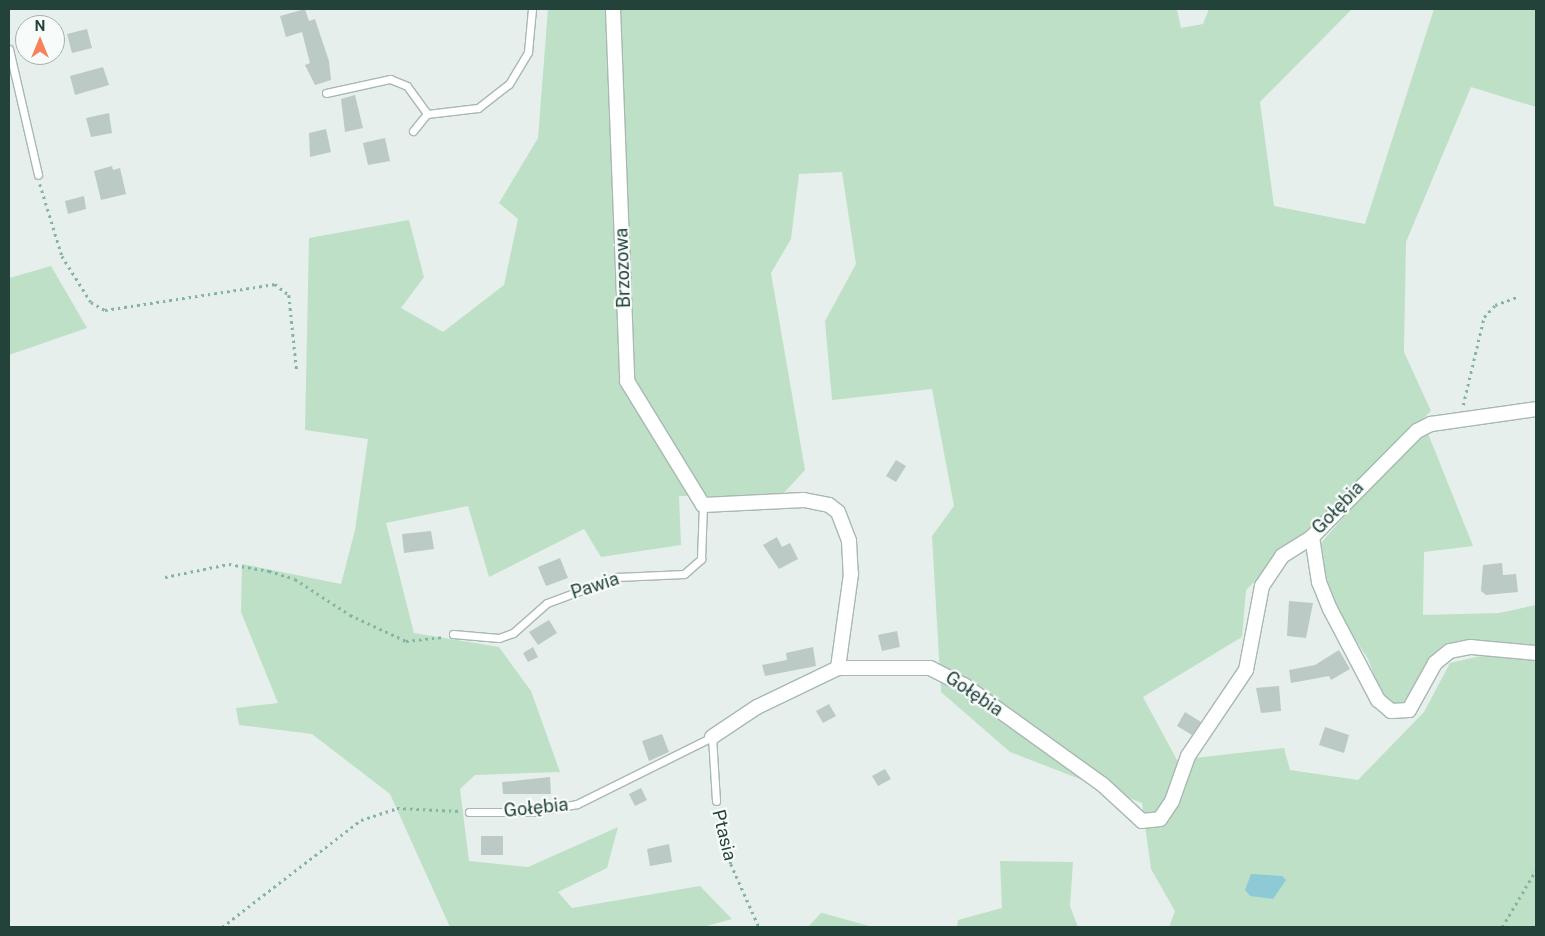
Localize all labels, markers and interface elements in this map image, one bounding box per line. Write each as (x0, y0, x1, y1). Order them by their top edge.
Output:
north arrow (15, 15, 65, 65)
text: N (35, 18, 45, 34)
street label: Brzozowa (611, 228, 635, 308)
street label: Gołębia (1308, 477, 1368, 539)
street label: Pawia (568, 568, 622, 604)
street label: Gołębia (941, 667, 1007, 721)
street label: Gołębia (503, 794, 569, 822)
street label: Ptasia (707, 807, 741, 863)

